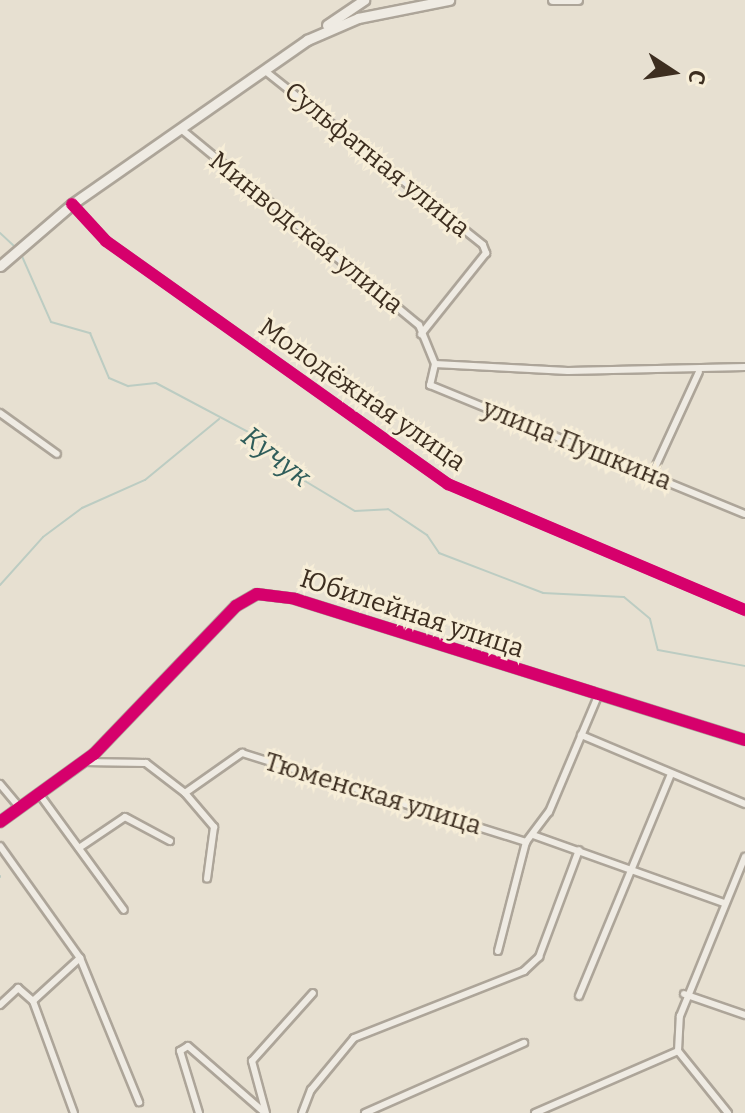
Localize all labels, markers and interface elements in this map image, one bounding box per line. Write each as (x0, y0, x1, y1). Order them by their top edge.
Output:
north arrow (633, 32, 713, 112)
text: С (682, 67, 712, 87)
street label: Сульфатная улица (278, 76, 476, 244)
street label: Минводская улица (203, 145, 409, 321)
street label: Молодёжная улица (253, 312, 471, 478)
street label: улица Пушкина (478, 393, 676, 497)
water label: Кучук (235, 420, 317, 494)
street label: Юбилейная улица (296, 563, 528, 665)
street label: Тюменская улица (261, 746, 485, 842)

